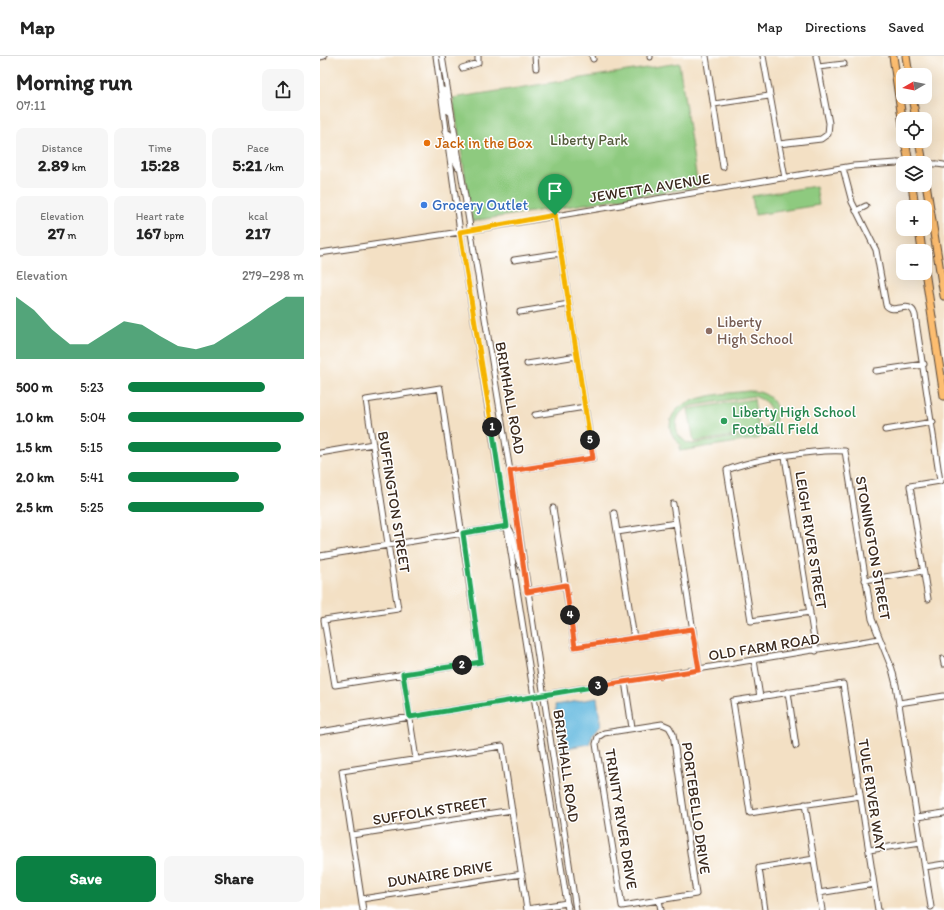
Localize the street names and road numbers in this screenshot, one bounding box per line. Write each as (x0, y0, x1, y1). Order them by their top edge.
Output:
street label: JEWETTA AVENUE (588, 170, 712, 206)
street label: BRIMHALL ROAD (491, 340, 529, 456)
street label: BUFFINGTON STREET (374, 430, 414, 575)
street label: LEIGH RIVER STREET (791, 470, 831, 611)
street label: STONINGTON STREET (851, 475, 895, 622)
street label: OLD FARM ROAD (707, 629, 821, 665)
street label: BRIMHALL ROAD (549, 708, 583, 824)
street label: TULE RIVER WAY (854, 738, 890, 853)
street label: PORTEBELLO DRIVE (678, 741, 714, 875)
street label: TRINITY RIVER DRIVE (601, 747, 641, 891)
street label: SUFFOLK STREET (371, 793, 489, 829)
street label: DUNAIRE DRIVE (386, 857, 494, 891)

